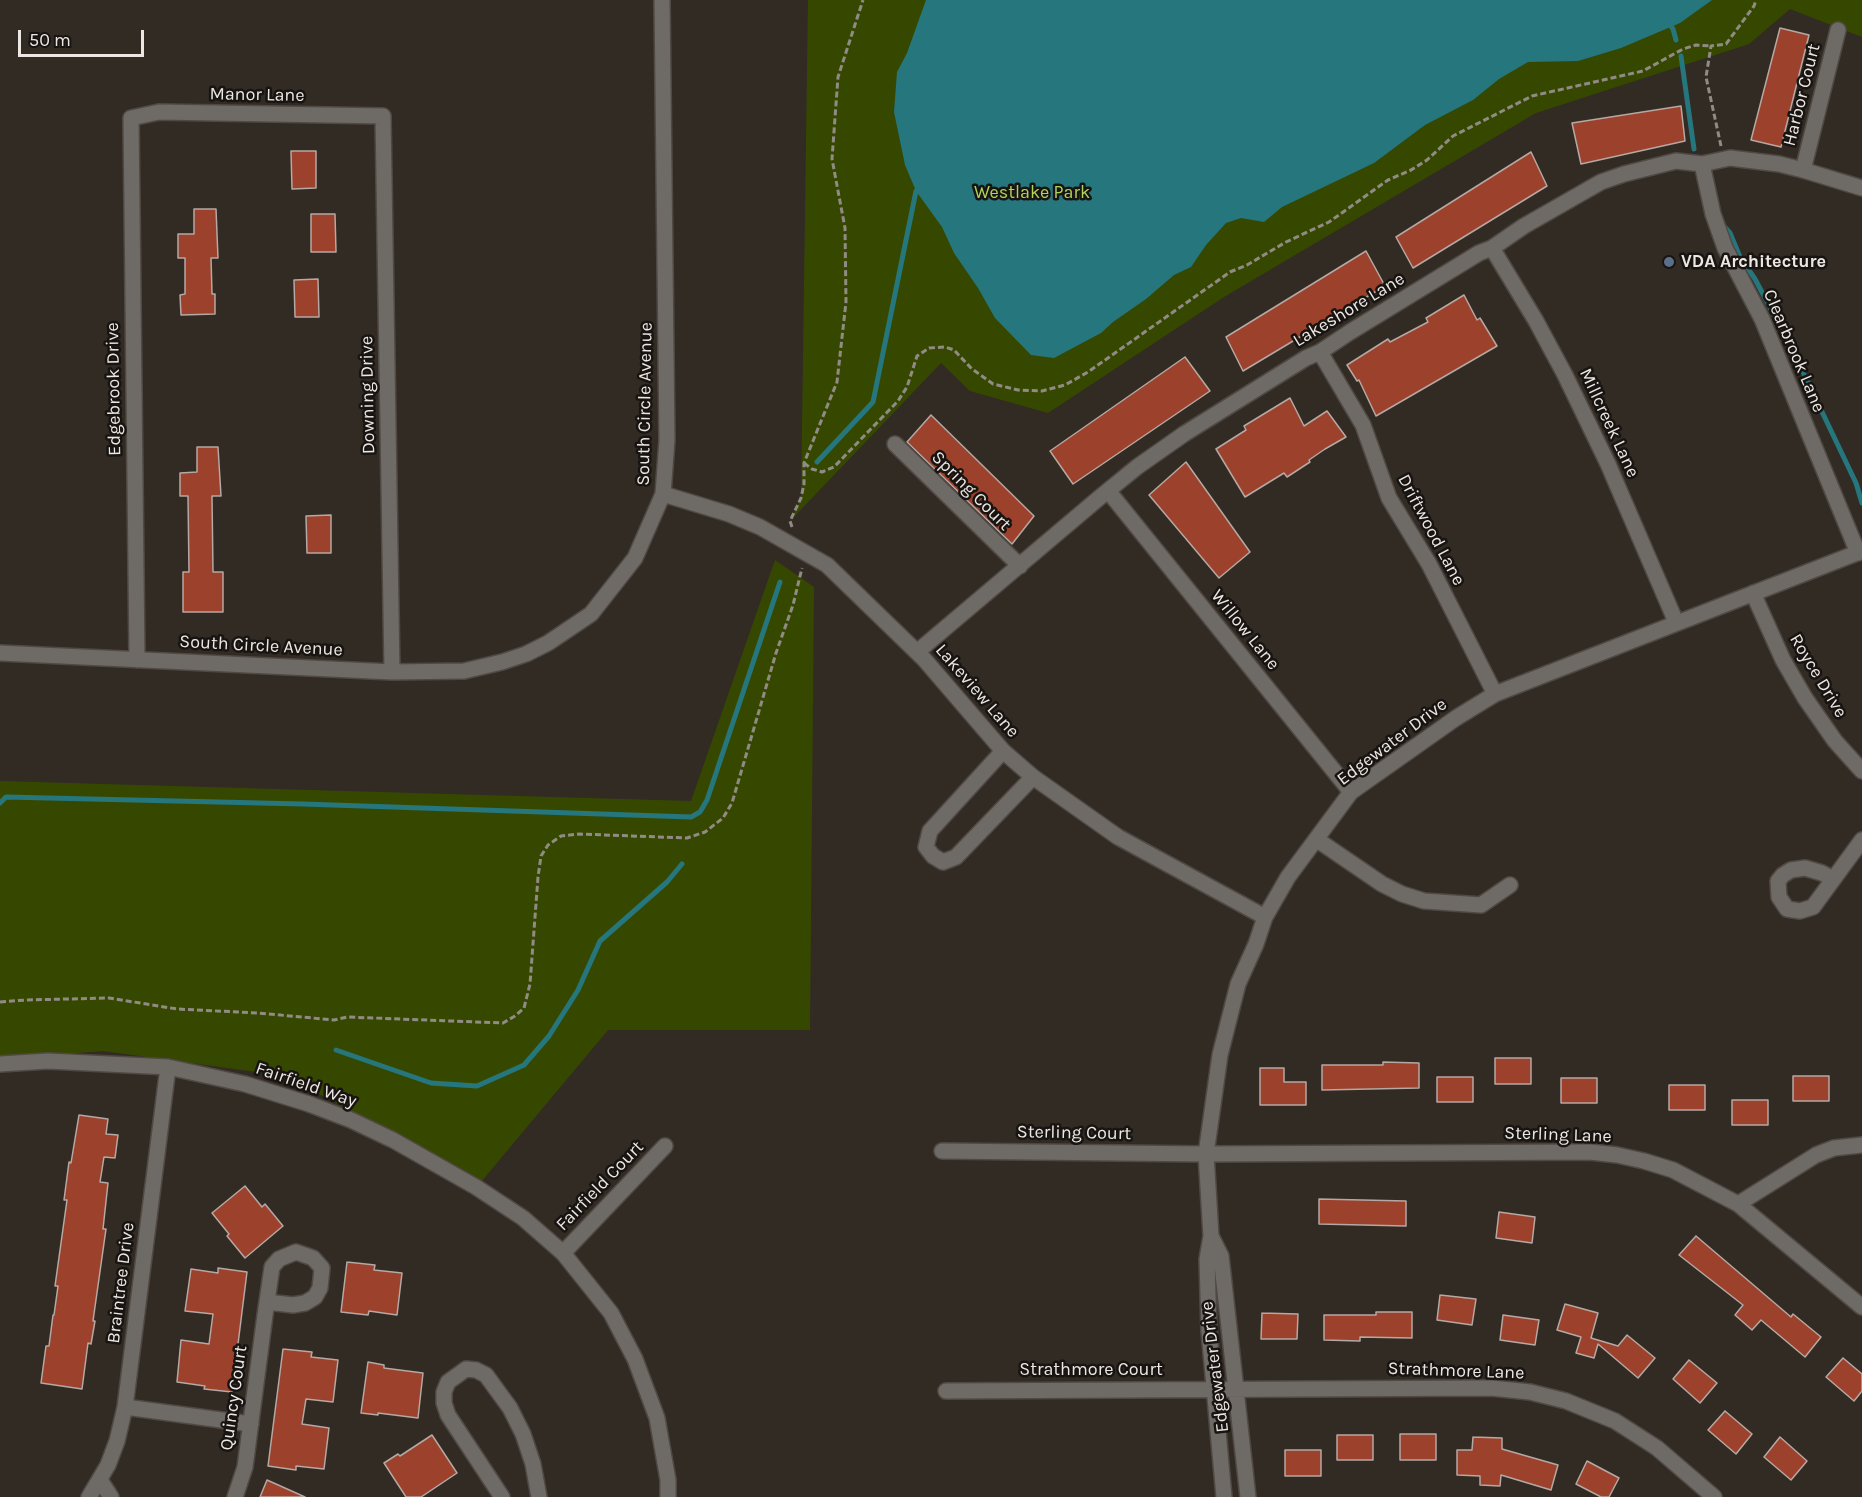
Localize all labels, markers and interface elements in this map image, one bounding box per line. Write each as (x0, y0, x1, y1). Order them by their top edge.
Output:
scale bar (21, 18, 147, 56)
text: 50 m (29, 29, 71, 51)
street label: Harbor Court (1779, 42, 1825, 148)
street label: Manor Lane (209, 83, 305, 107)
park label: Westlake Park (974, 182, 1090, 204)
place label: VDA Architecture (1681, 251, 1826, 273)
marker: VDA Architecture (1662, 255, 1676, 269)
street label: Lakeshore Lane (1289, 268, 1409, 352)
street label: Clearbrook Lane (1758, 286, 1830, 416)
street label: Edgebrook Drive (102, 322, 126, 456)
street label: South Circle Avenue (633, 322, 657, 486)
street label: Downing Drive (356, 336, 380, 454)
street label: Millcreek Lane (1574, 365, 1644, 481)
street label: Spring Court (927, 447, 1015, 535)
street label: Driftwood Lane (1393, 471, 1469, 589)
street label: Willow Lane (1206, 585, 1284, 675)
street label: Royce Drive (1785, 630, 1851, 722)
street label: South Circle Avenue (179, 631, 343, 661)
street label: Lakeview Lane (930, 640, 1024, 742)
street label: Edgewater Drive (1333, 694, 1451, 790)
street label: Fairfield Way (253, 1058, 359, 1112)
street label: Sterling Court (1017, 1121, 1131, 1145)
street label: Sterling Lane (1504, 1122, 1612, 1148)
street label: Fairfield Court (552, 1137, 648, 1235)
street label: Braintree Drive (103, 1221, 139, 1345)
street label: Edgewater Drive (1196, 1300, 1234, 1434)
street label: Quincy Court (216, 1344, 252, 1452)
street label: Strathmore Lane (1387, 1358, 1525, 1384)
street label: Strathmore Court (1019, 1359, 1163, 1381)

